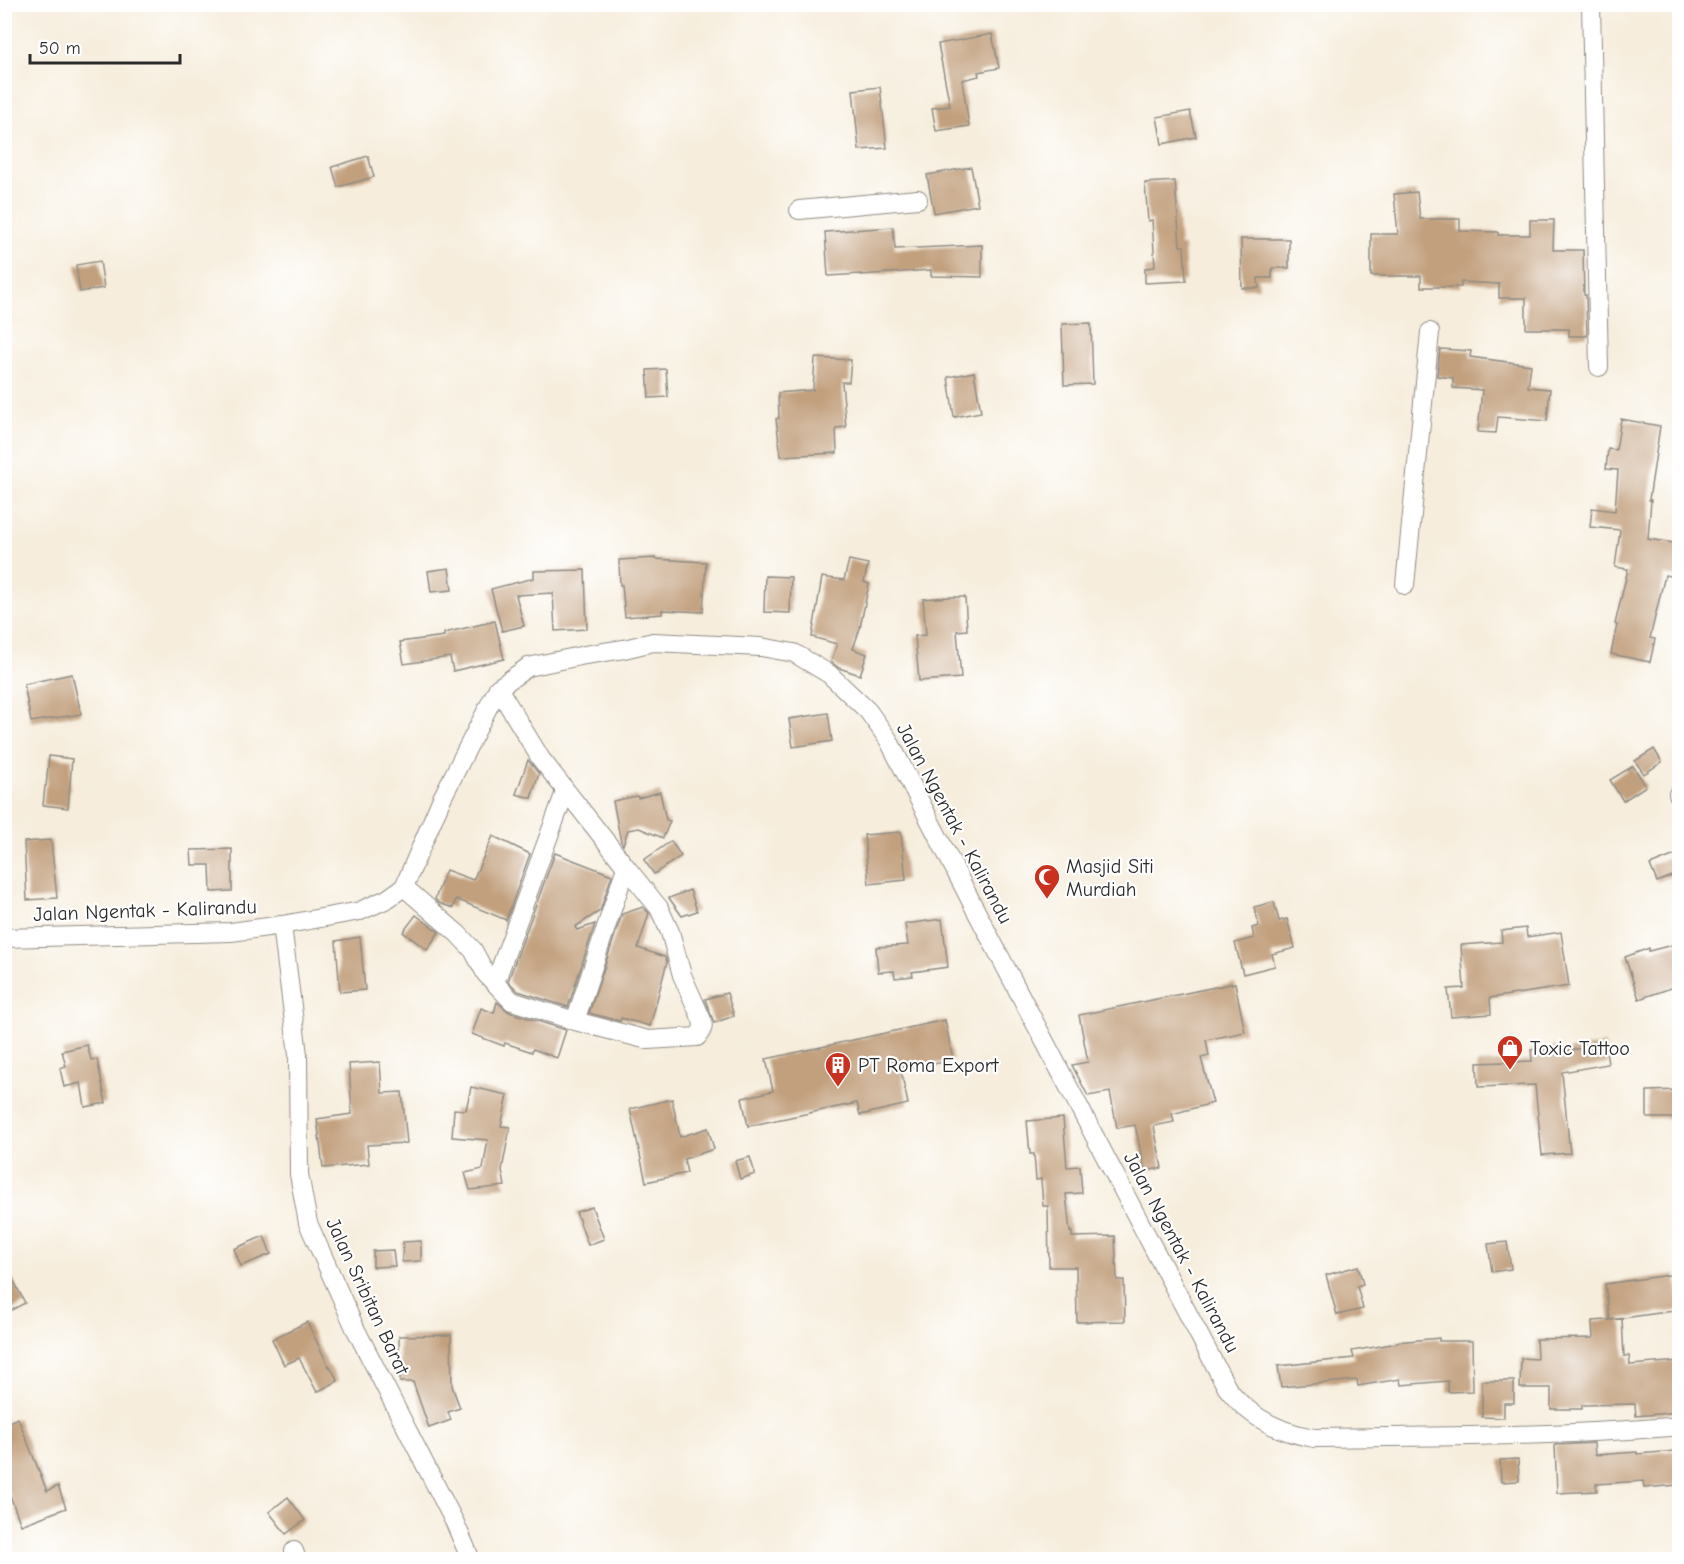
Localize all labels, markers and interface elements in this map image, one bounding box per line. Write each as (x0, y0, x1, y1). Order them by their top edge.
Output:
scale bar (30, 27, 180, 65)
text: 50 m (39, 38, 81, 59)
street label: Jalan Ngentak - Kalirandu (892, 719, 1017, 927)
place label: Masjid Siti Murdiah (1066, 855, 1154, 901)
mosque icon: Masjid Siti Murdiah (1032, 862, 1062, 900)
street label: Jalan Ngentak - Kalirandu (33, 895, 257, 926)
shop icon: Toxic Tattoo (1495, 1033, 1525, 1071)
place label: Toxic Tattoo (1530, 1037, 1630, 1060)
building icon: PT Roma Export (823, 1050, 853, 1088)
place label: PT Roma Export (858, 1054, 1000, 1077)
street label: Jalan Ngentak - Kalirandu (1119, 1148, 1244, 1356)
street label: Jalan Sribitan Barat (321, 1214, 414, 1379)

